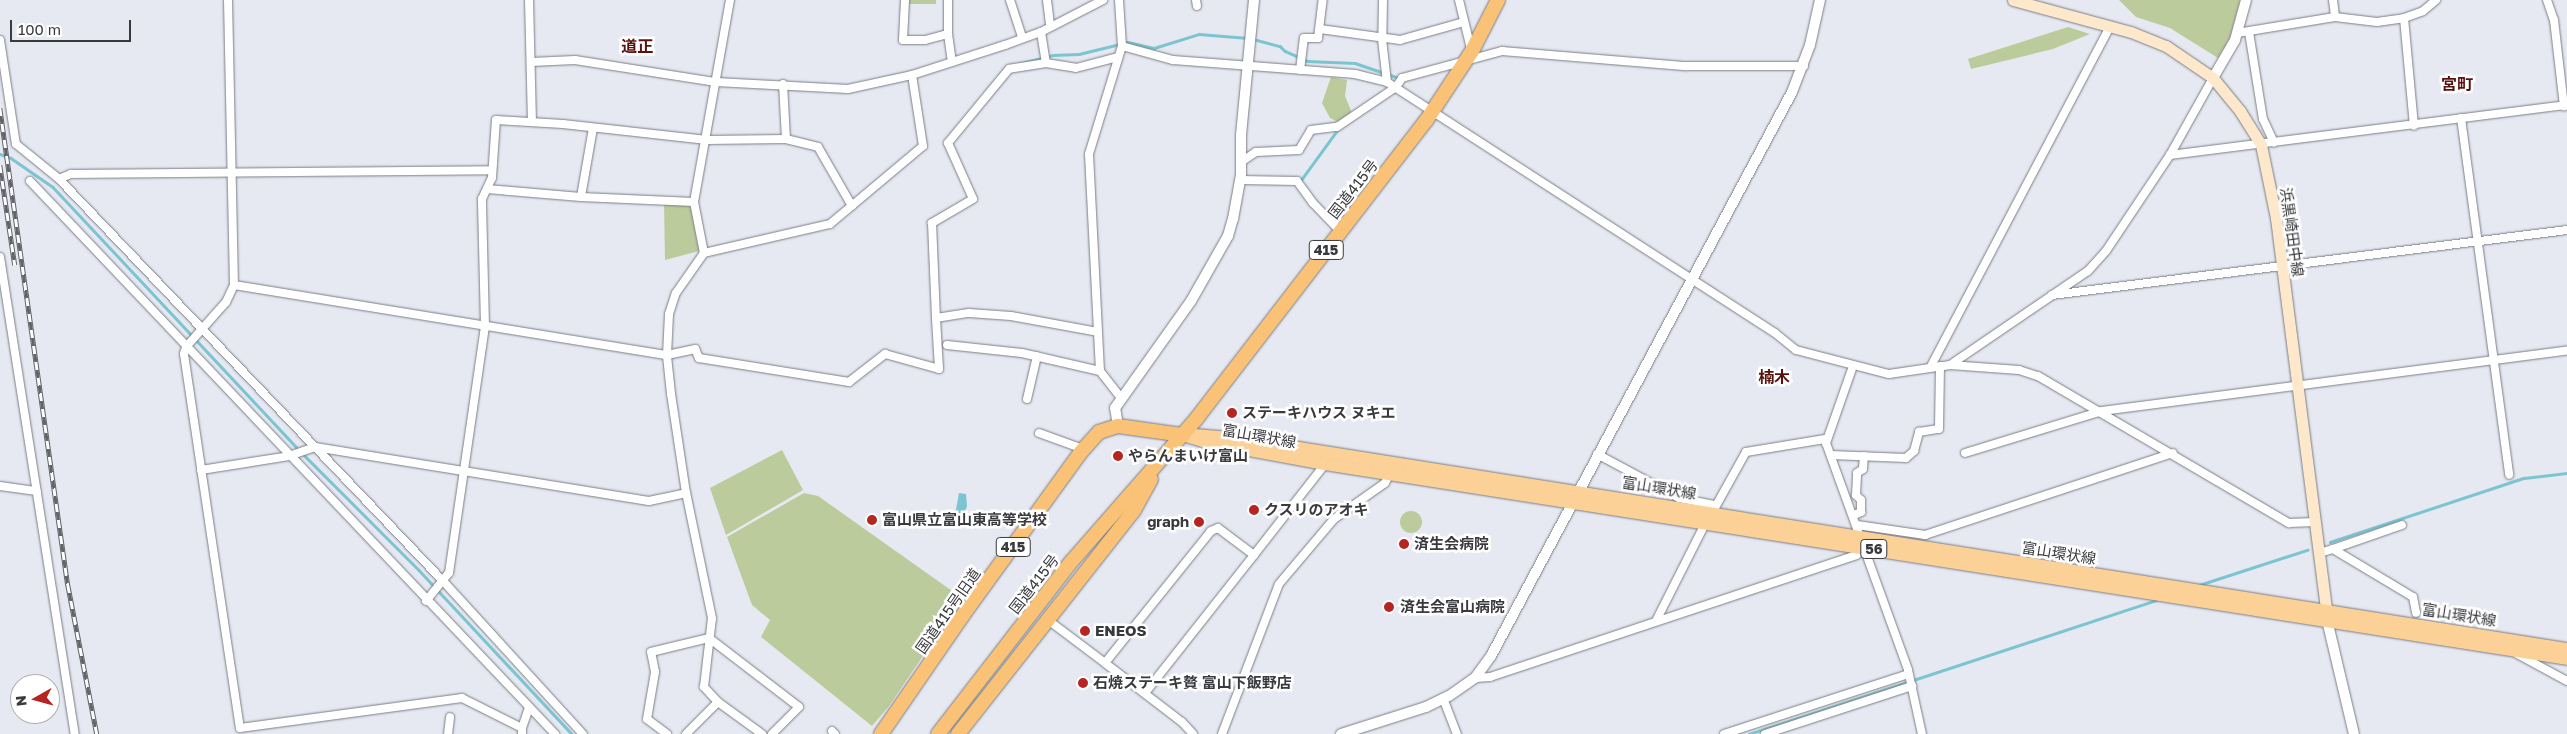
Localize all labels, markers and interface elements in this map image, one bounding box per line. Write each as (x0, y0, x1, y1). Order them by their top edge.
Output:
scale bar (12, 10, 134, 42)
text: 100 m (18, 20, 61, 38)
district label: 道正 (621, 36, 653, 56)
district label: 宮町 (2441, 74, 2473, 94)
street label: 国道415号 (1324, 156, 1382, 222)
street label: 浜黒崎田中線 (2277, 186, 2307, 278)
road number: 415 (1308, 238, 1344, 262)
district label: 楠木 (1758, 367, 1790, 387)
place label: ステーキハウス ヌキエ (1242, 404, 1396, 422)
marker: ステーキハウス ヌキエ (1226, 407, 1238, 419)
street label: 富山環状線 (1221, 421, 1297, 451)
place label: やらんまいけ富山 (1128, 447, 1248, 465)
marker: やらんまいけ富山 (1112, 450, 1124, 462)
street label: 富山環状線 (1621, 473, 1697, 503)
place label: クスリのアオキ (1264, 501, 1369, 519)
marker: クスリのアオキ (1248, 504, 1260, 516)
place label: 富山県立富山東高等学校 (882, 511, 1047, 529)
place label: graph (1147, 513, 1189, 531)
marker: 富山県立富山東高等学校 (866, 514, 878, 526)
marker: graph (1193, 516, 1205, 528)
place label: 済生会病院 (1414, 535, 1489, 553)
road number: 415 (996, 536, 1030, 558)
marker: 済生会病院 (1398, 538, 1410, 550)
road number: 56 (1860, 538, 1888, 560)
street label: 富山環状線 (2021, 538, 2097, 568)
street label: 国道415号 (1005, 551, 1063, 617)
street label: 国道415号旧道 (912, 565, 984, 657)
place label: 済生会富山病院 (1400, 598, 1505, 616)
marker: 済生会富山病院 (1382, 600, 1396, 614)
street label: 富山環状線 (2421, 600, 2497, 630)
place label: ENEOS (1095, 622, 1147, 640)
marker: ENEOS (1079, 625, 1091, 637)
north arrow (10, 674, 60, 724)
place label: 石焼ステーキ贅 富山下飯野店 (1093, 674, 1292, 692)
marker: 石焼ステーキ贅 富山下飯野店 (1077, 677, 1089, 689)
text: N (12, 694, 30, 707)

